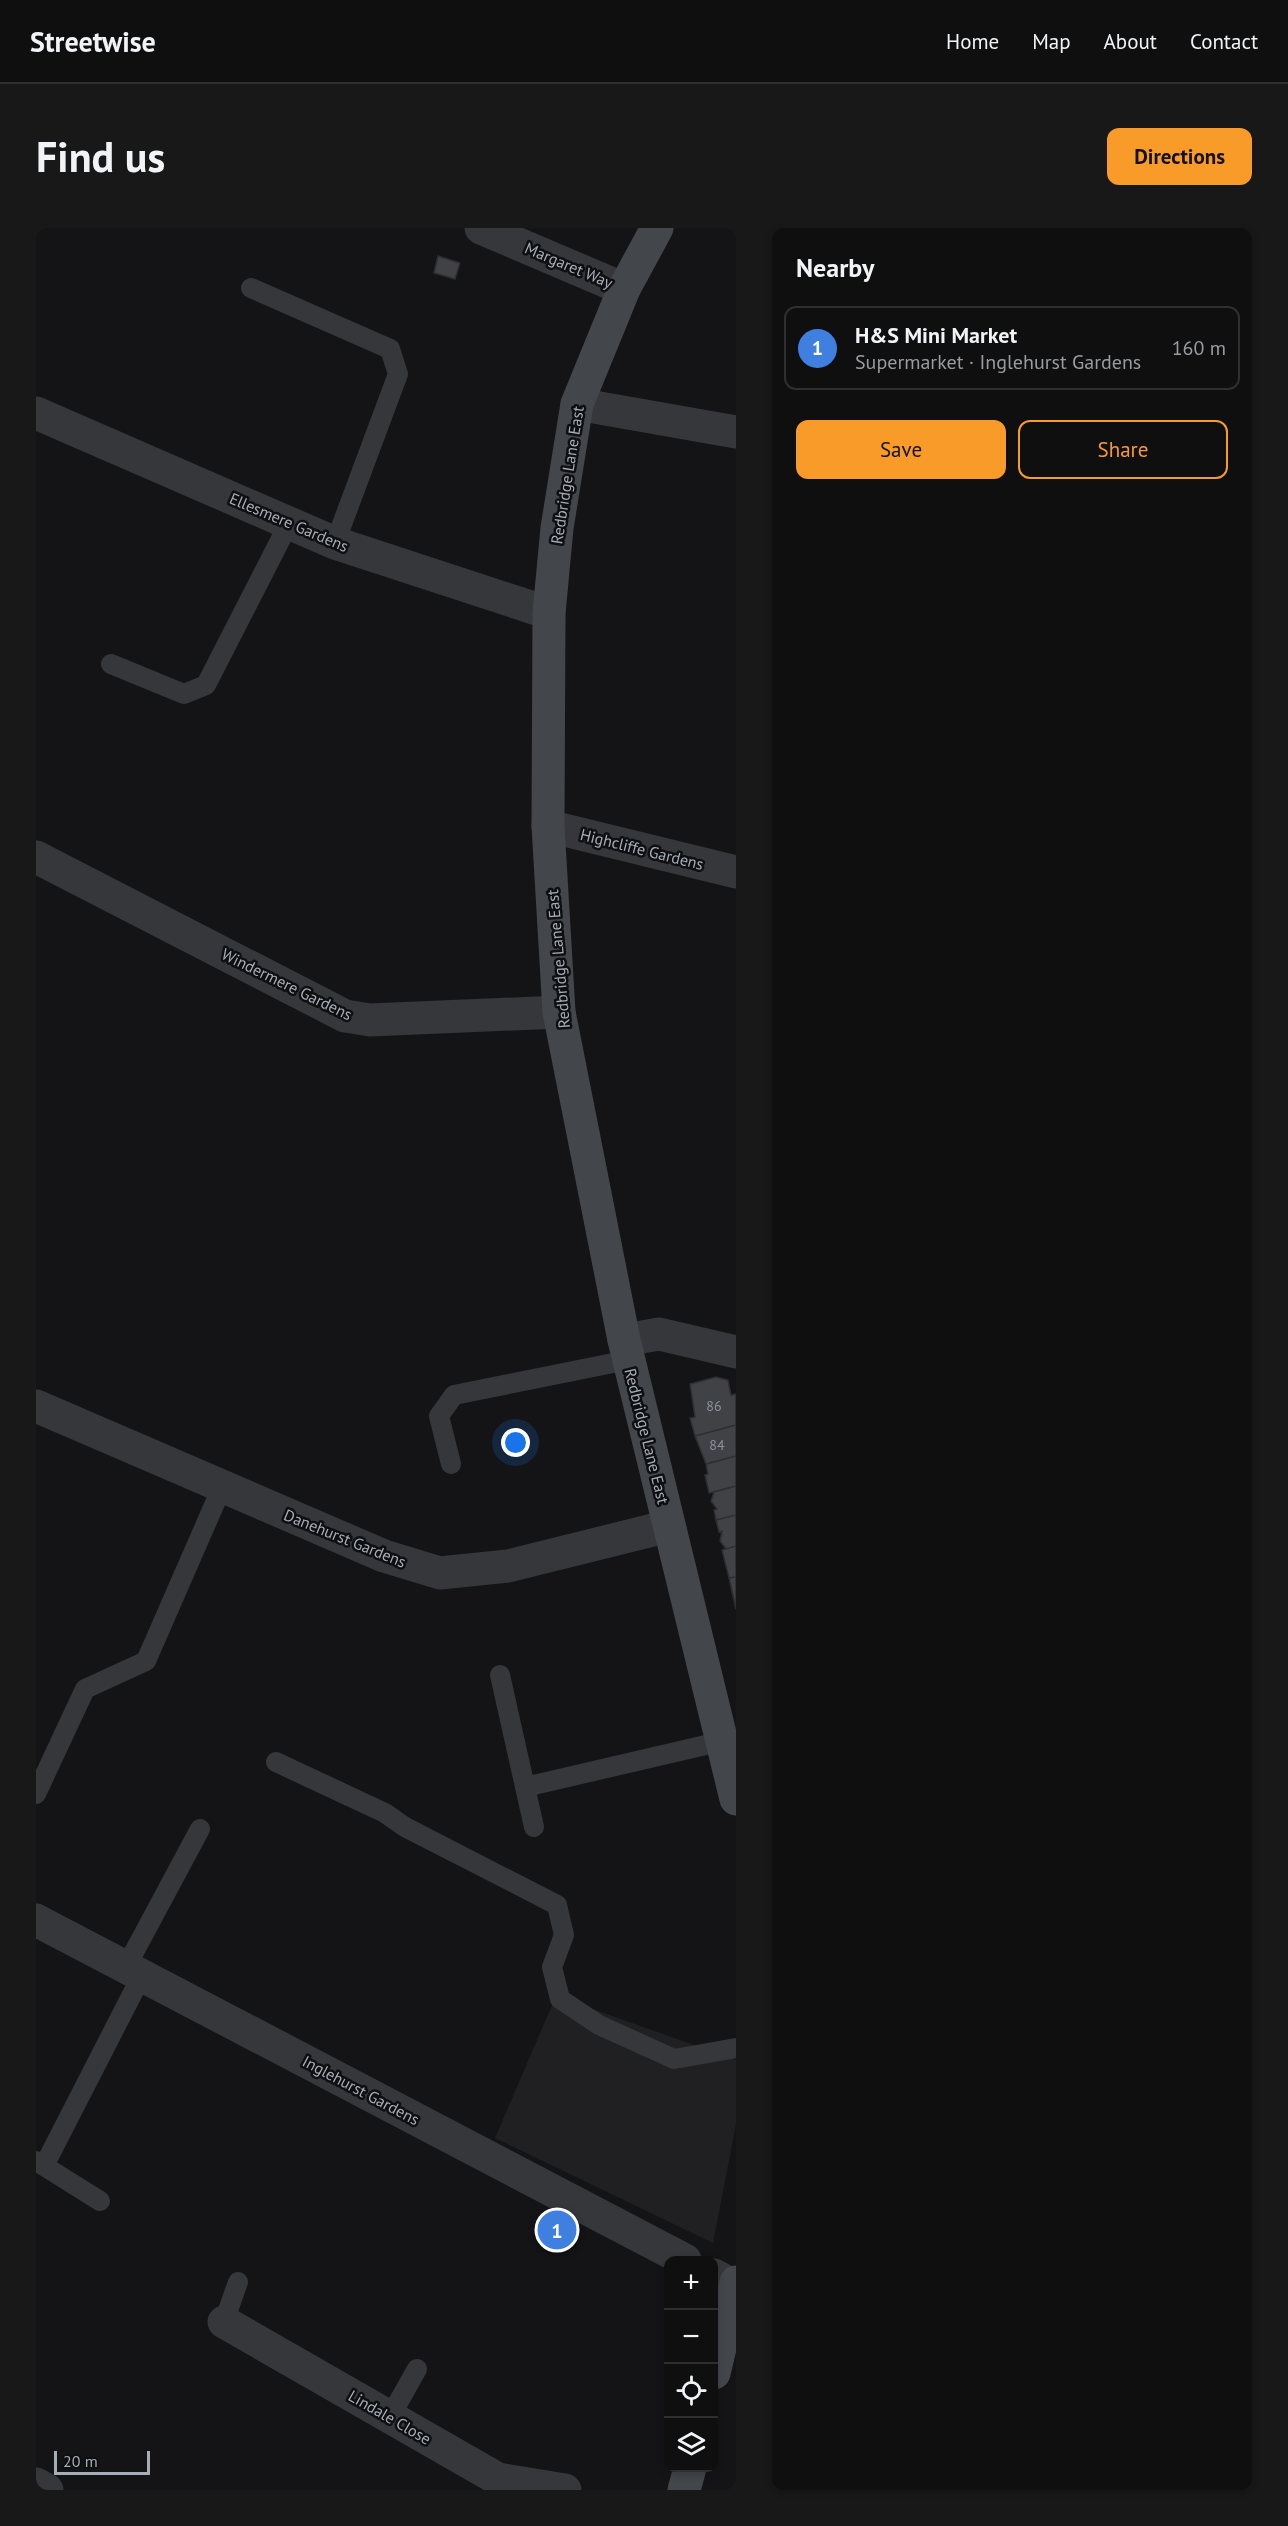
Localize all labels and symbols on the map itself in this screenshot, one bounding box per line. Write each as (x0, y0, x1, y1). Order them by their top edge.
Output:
street label: Margaret Way (522, 238, 616, 293)
street label: Redbridge Lane East (546, 404, 588, 545)
street label: Ellesmere Gardens (227, 488, 352, 556)
street label: Highcliffe Gardens (578, 824, 706, 874)
street label: Redbridge Lane East (542, 888, 574, 1029)
street label: Windermere Gardens (218, 944, 356, 1024)
street label: Redbridge Lane East (620, 1366, 674, 1506)
house number: 86 (706, 1397, 722, 1415)
your location (501, 1428, 530, 1457)
house number: 84 (709, 1436, 725, 1454)
street label: Danehurst Gardens (281, 1504, 409, 1572)
street label: Inglehurst Gardens (299, 2051, 423, 2129)
pin: 1 (538, 2208, 576, 2252)
street label: Lindale Close (345, 2385, 435, 2449)
scale bar (54, 2448, 150, 2476)

